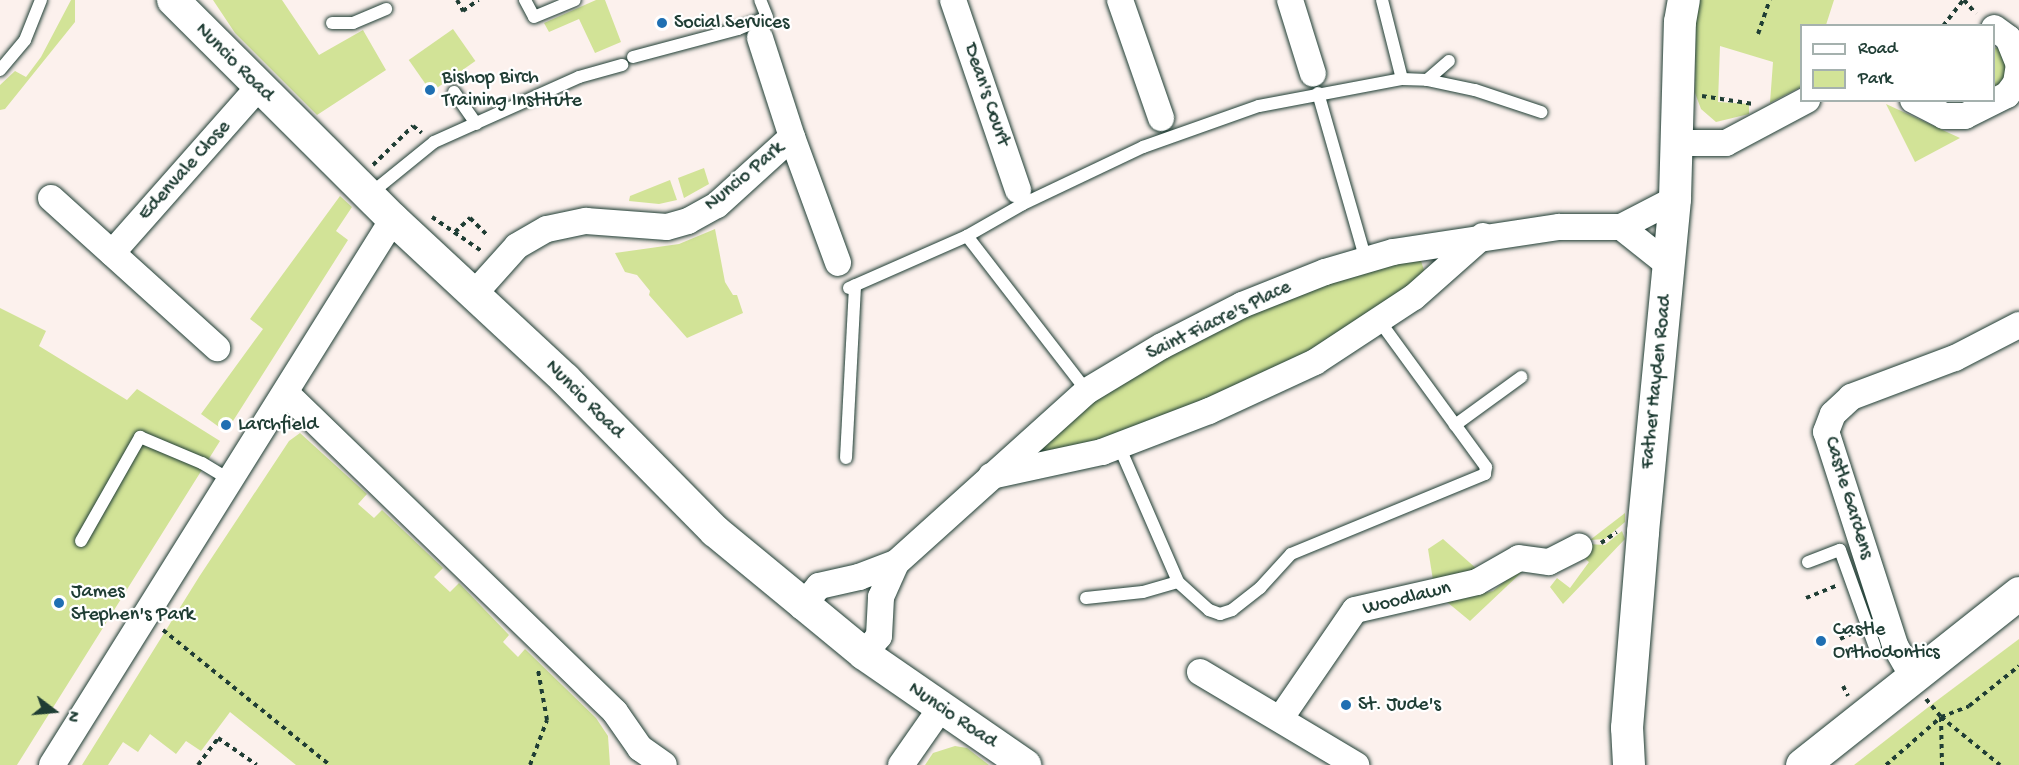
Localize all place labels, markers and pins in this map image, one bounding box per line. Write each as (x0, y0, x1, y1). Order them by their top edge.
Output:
place label: Social Services (674, 11, 789, 35)
marker: Social Services (655, 16, 669, 30)
place label: Bishop Birch Training Institute (442, 66, 582, 113)
marker: Bishop Birch Training Institute (423, 83, 437, 97)
place label: Larchfield (238, 413, 318, 437)
marker: Larchfield (219, 418, 233, 432)
place label: James Stephen's Park (71, 580, 194, 627)
marker: James Stephen's Park (52, 596, 66, 610)
place label: Castle Orthodontics (1833, 618, 1940, 665)
marker: Castle Orthodontics (1814, 634, 1828, 648)
place label: St. Jude's (1358, 693, 1441, 717)
marker: St. Jude's (1339, 698, 1353, 712)

